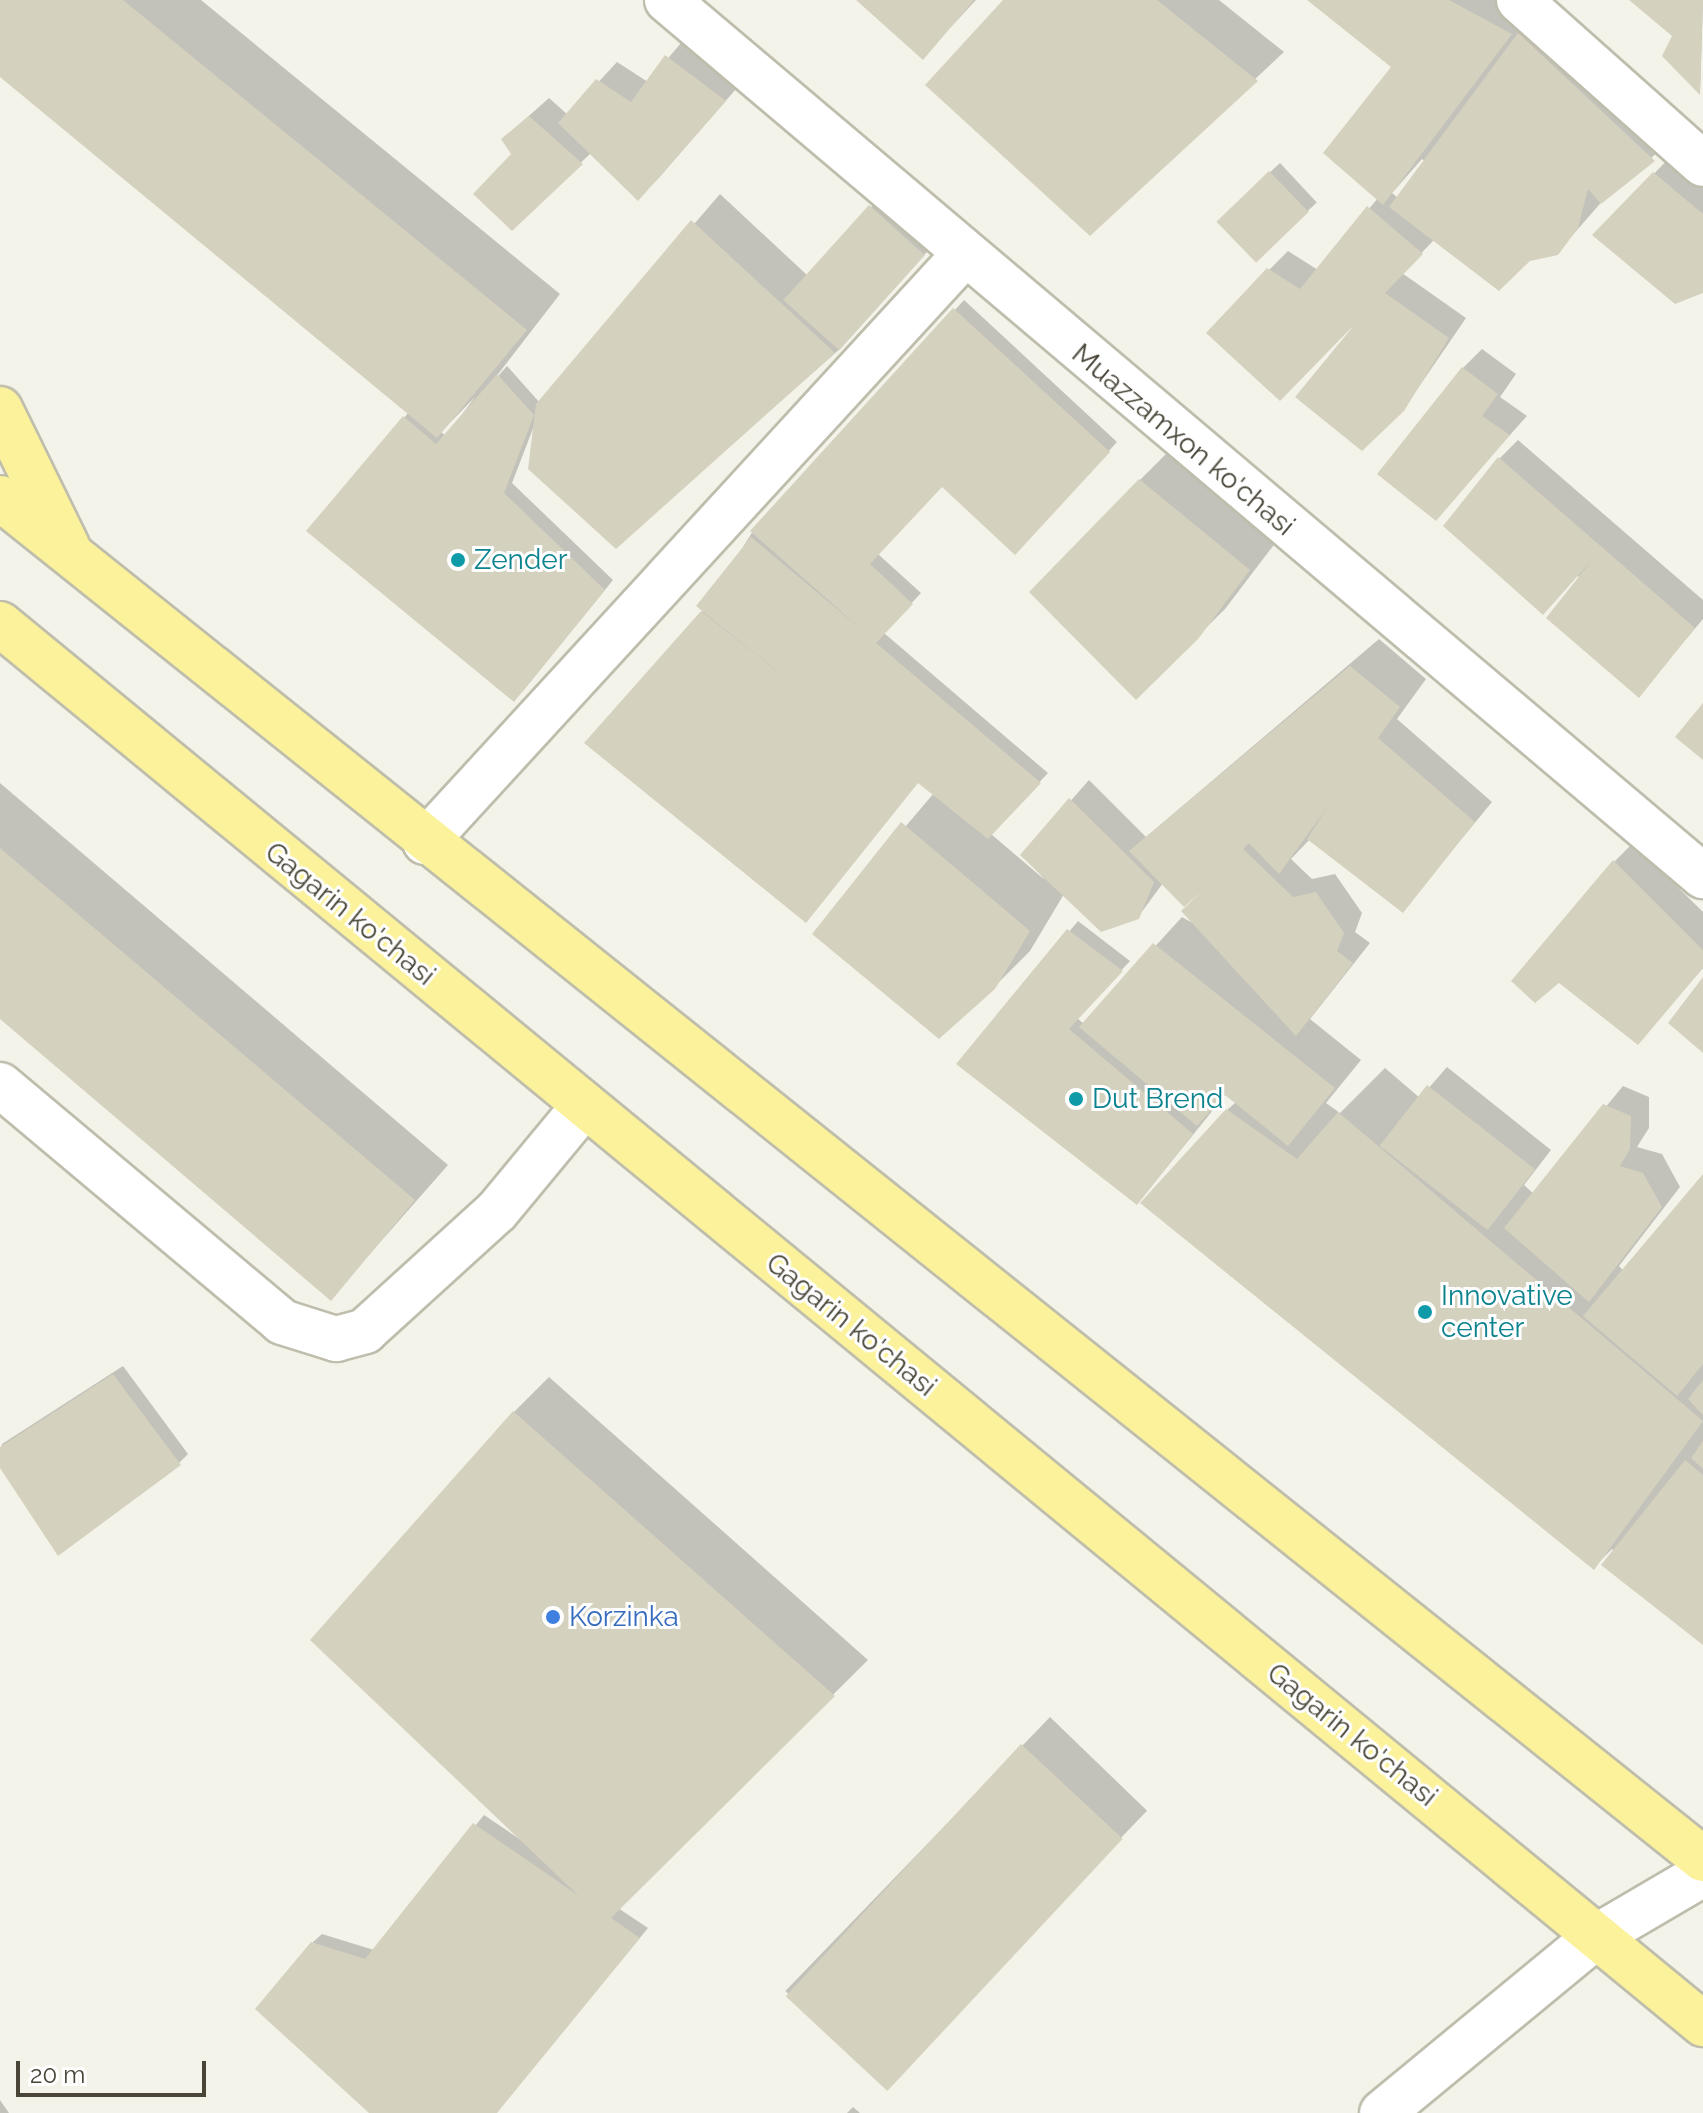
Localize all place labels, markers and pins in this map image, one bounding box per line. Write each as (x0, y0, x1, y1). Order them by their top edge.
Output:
place label: Zender (474, 543, 568, 577)
marker: Zender (449, 551, 467, 569)
place label: Dut Brend (1092, 1082, 1223, 1116)
marker: Dut Brend (1067, 1090, 1085, 1108)
place label: Innovative center (1441, 1279, 1573, 1345)
marker: Innovative center (1416, 1303, 1434, 1321)
place label: Korzinka (569, 1600, 679, 1634)
marker: Korzinka (544, 1608, 562, 1626)

